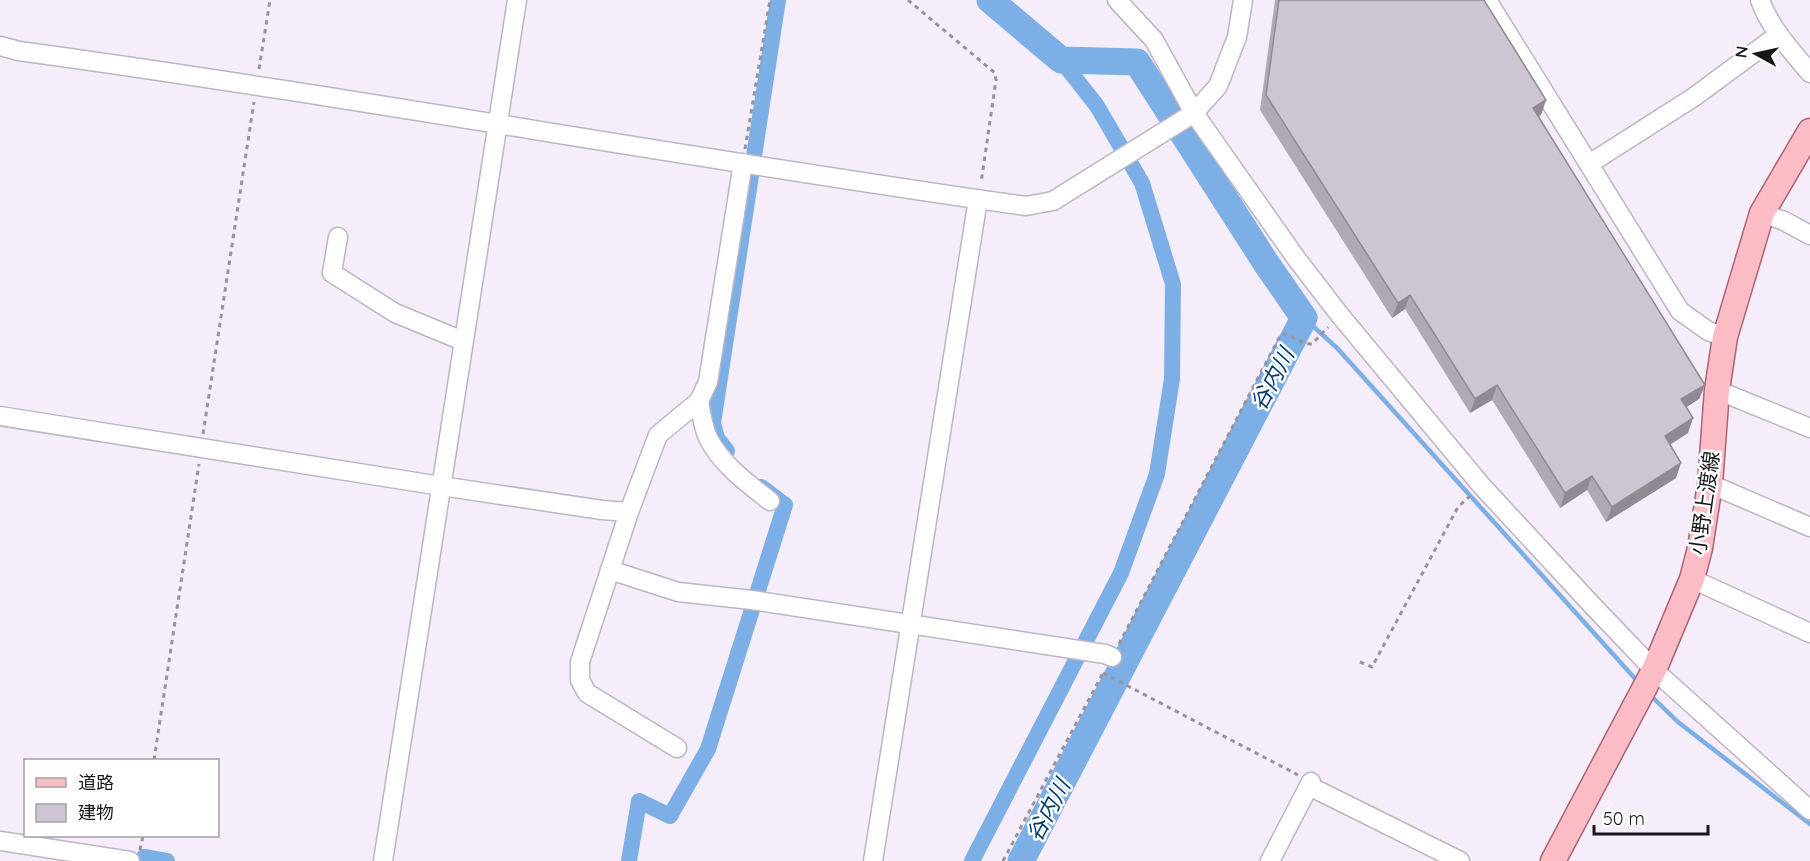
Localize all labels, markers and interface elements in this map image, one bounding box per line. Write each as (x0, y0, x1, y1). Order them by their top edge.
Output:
north arrow (1726, 24, 1786, 84)
text: N (1730, 45, 1752, 59)
water label: 谷内川 (1244, 342, 1301, 415)
street label: 小野上渡線 (1684, 449, 1724, 557)
legend (24, 759, 219, 837)
text: 道路 (78, 771, 114, 794)
water label: 谷内川 (1020, 773, 1077, 846)
scale bar (1594, 798, 1708, 836)
text: 建物 (78, 801, 114, 824)
text: 50 m (1603, 807, 1645, 830)

